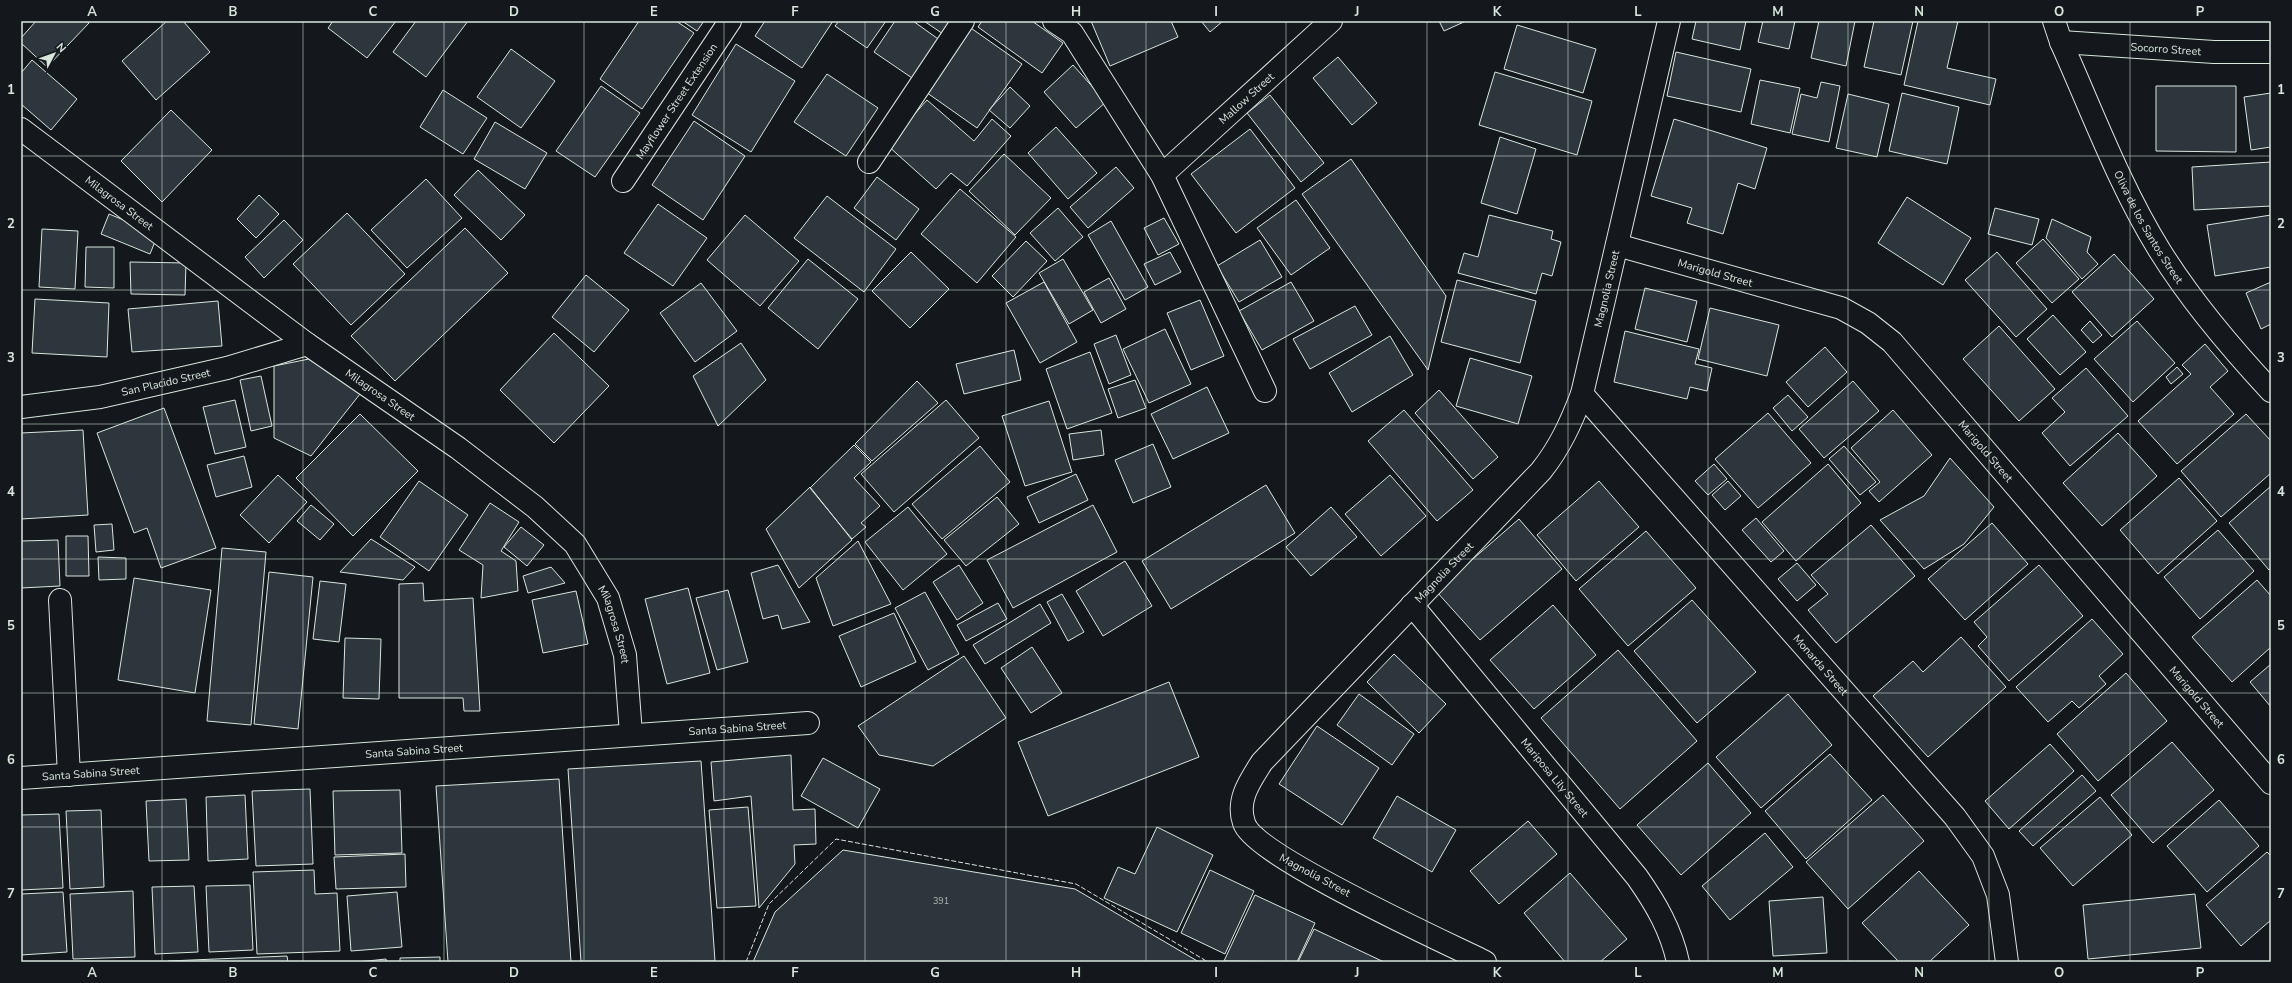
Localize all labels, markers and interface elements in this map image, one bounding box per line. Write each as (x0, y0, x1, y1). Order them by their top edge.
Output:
text: A (87, 3, 97, 21)
text: B (229, 3, 238, 21)
text: C (369, 3, 378, 21)
text: D (509, 3, 519, 21)
text: E (650, 3, 658, 21)
text: F (791, 3, 799, 21)
text: G (930, 3, 940, 21)
text: H (1071, 3, 1081, 21)
text: I (1214, 3, 1218, 21)
text: J (1354, 3, 1359, 21)
text: K (1493, 3, 1502, 21)
text: L (1634, 3, 1642, 21)
text: M (1772, 3, 1784, 21)
text: N (1914, 3, 1924, 21)
text: O (2054, 3, 2064, 21)
text: P (2196, 3, 2205, 21)
north arrow (34, 34, 74, 74)
text: N (53, 40, 70, 56)
street label: Mayflower Street Extension (632, 40, 721, 163)
street label: Socorro Street (2130, 40, 2202, 59)
street label: Mallow Street (1216, 69, 1278, 128)
text: 1 (7, 81, 15, 99)
text: 1 (2277, 81, 2285, 99)
street label: Oliva de los Santos Street (2110, 168, 2186, 287)
street label: Milagrosa Street (82, 173, 156, 234)
text: 2 (7, 215, 15, 233)
text: 2 (2277, 215, 2285, 233)
street label: Magnolia Street (1591, 249, 1623, 329)
street label: Marigold Street (1676, 255, 1754, 291)
text: 3 (7, 349, 15, 367)
text: 3 (2277, 349, 2285, 367)
street label: San Placido Street (120, 365, 212, 400)
street label: Milagrosa Street (342, 366, 418, 424)
street label: Marigold Street (1955, 417, 2016, 486)
text: 4 (7, 483, 15, 501)
text: 4 (2277, 483, 2285, 501)
street label: Magnolia Street (1412, 539, 1477, 606)
street label: Milagrosa Street (594, 583, 633, 664)
text: 5 (7, 617, 15, 635)
text: 5 (2277, 617, 2285, 635)
street label: Monarda Street (1789, 631, 1851, 699)
street label: Marigold Street (2166, 663, 2227, 731)
street label: Santa Sabina Street (688, 718, 787, 739)
street label: Mariposa Lily Street (1517, 735, 1592, 821)
street label: Santa Sabina Street (365, 740, 464, 762)
text: 6 (7, 751, 15, 769)
text: 6 (2277, 751, 2285, 769)
street label: Santa Sabina Street (41, 763, 140, 785)
street label: Magnolia Street (1277, 850, 1353, 901)
text: 7 (7, 885, 15, 903)
text: 7 (2277, 885, 2285, 903)
house number: 391 (933, 895, 949, 907)
text: A (87, 964, 97, 982)
text: B (229, 964, 238, 982)
text: C (369, 964, 378, 982)
text: D (509, 964, 519, 982)
text: E (650, 964, 658, 982)
text: F (791, 964, 799, 982)
text: G (930, 964, 940, 982)
text: H (1071, 964, 1081, 982)
text: I (1214, 964, 1218, 982)
text: J (1354, 964, 1359, 982)
text: K (1493, 964, 1502, 982)
text: L (1634, 964, 1642, 982)
text: M (1772, 964, 1784, 982)
text: N (1914, 964, 1924, 982)
text: O (2054, 964, 2064, 982)
text: P (2196, 964, 2205, 982)

